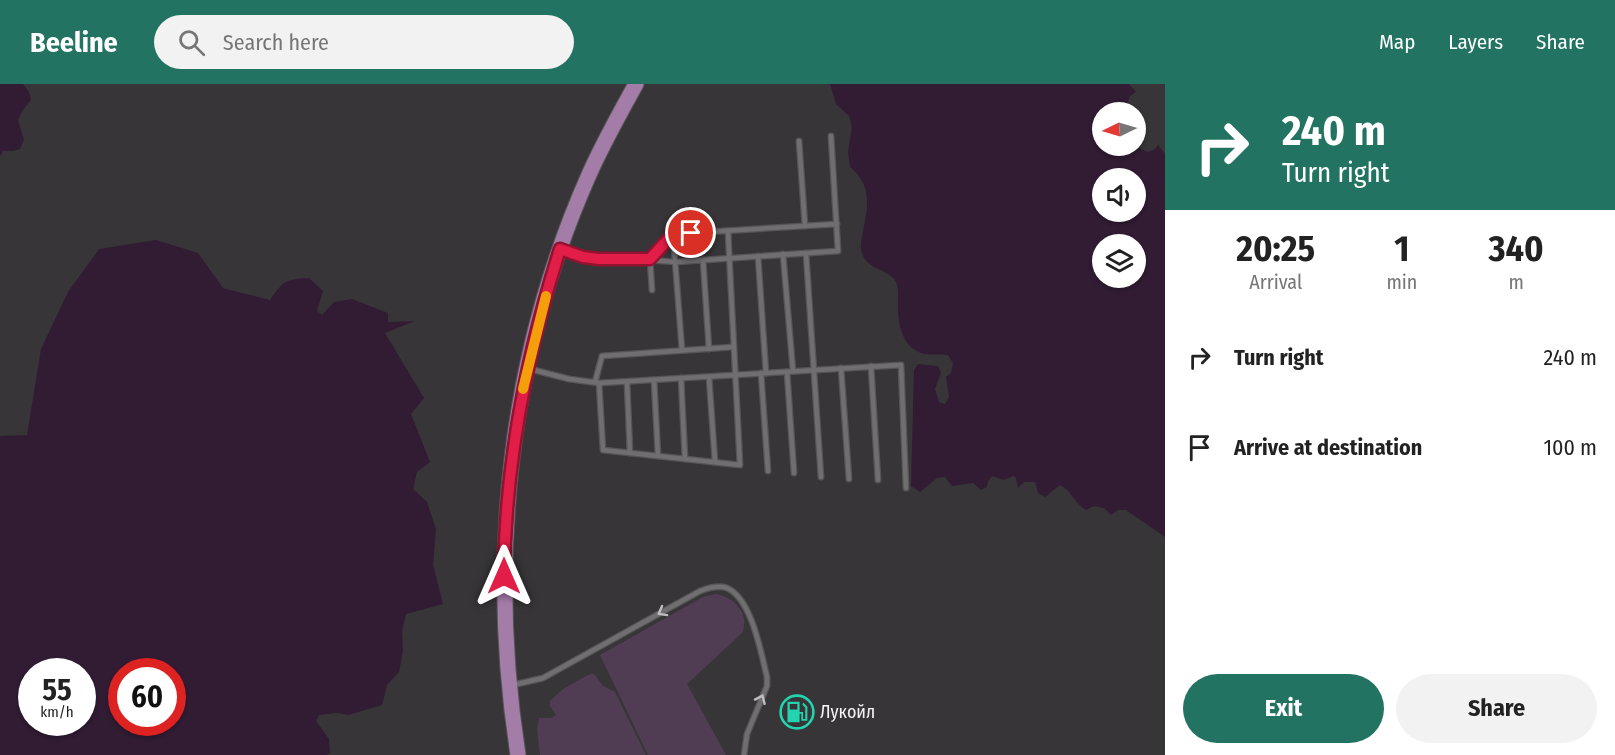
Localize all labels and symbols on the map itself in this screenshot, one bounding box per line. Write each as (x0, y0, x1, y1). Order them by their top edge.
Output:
north arrow (1092, 102, 1146, 156)
pin (665, 207, 716, 258)
position arrow (472, 544, 536, 608)
one-way arrow (658, 605, 668, 616)
speed limit sign: 60 (108, 658, 186, 736)
fuel station icon: Лукойл (779, 694, 815, 730)
one-way arrow (754, 695, 766, 706)
place label: Лукойл (820, 701, 875, 723)

